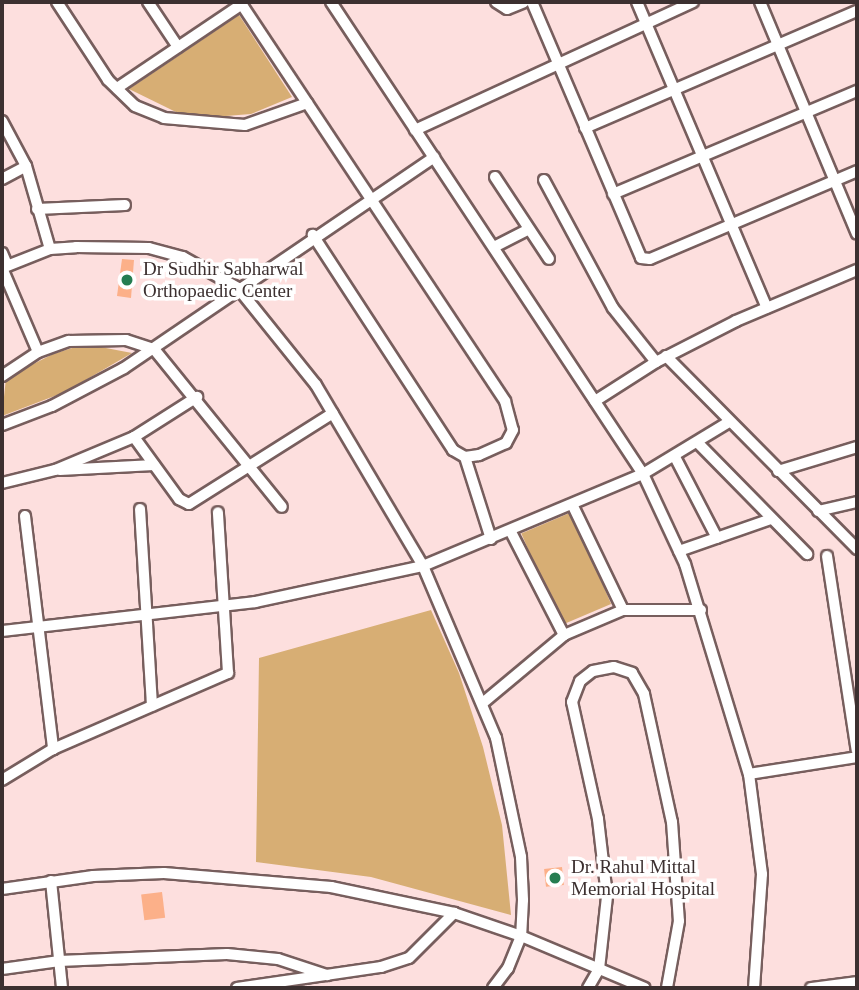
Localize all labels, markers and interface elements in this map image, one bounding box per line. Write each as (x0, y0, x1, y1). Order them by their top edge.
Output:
place label: Dr Sudhir Sabharwal Orthopaedic Center (143, 258, 303, 302)
marker: Dr Sudhir Sabharwal Orthopaedic Center (117, 270, 137, 290)
place label: Dr. Rahul Mittal Memorial Hospital (571, 856, 715, 900)
marker: Dr. Rahul Mittal Memorial Hospital (545, 868, 565, 888)

